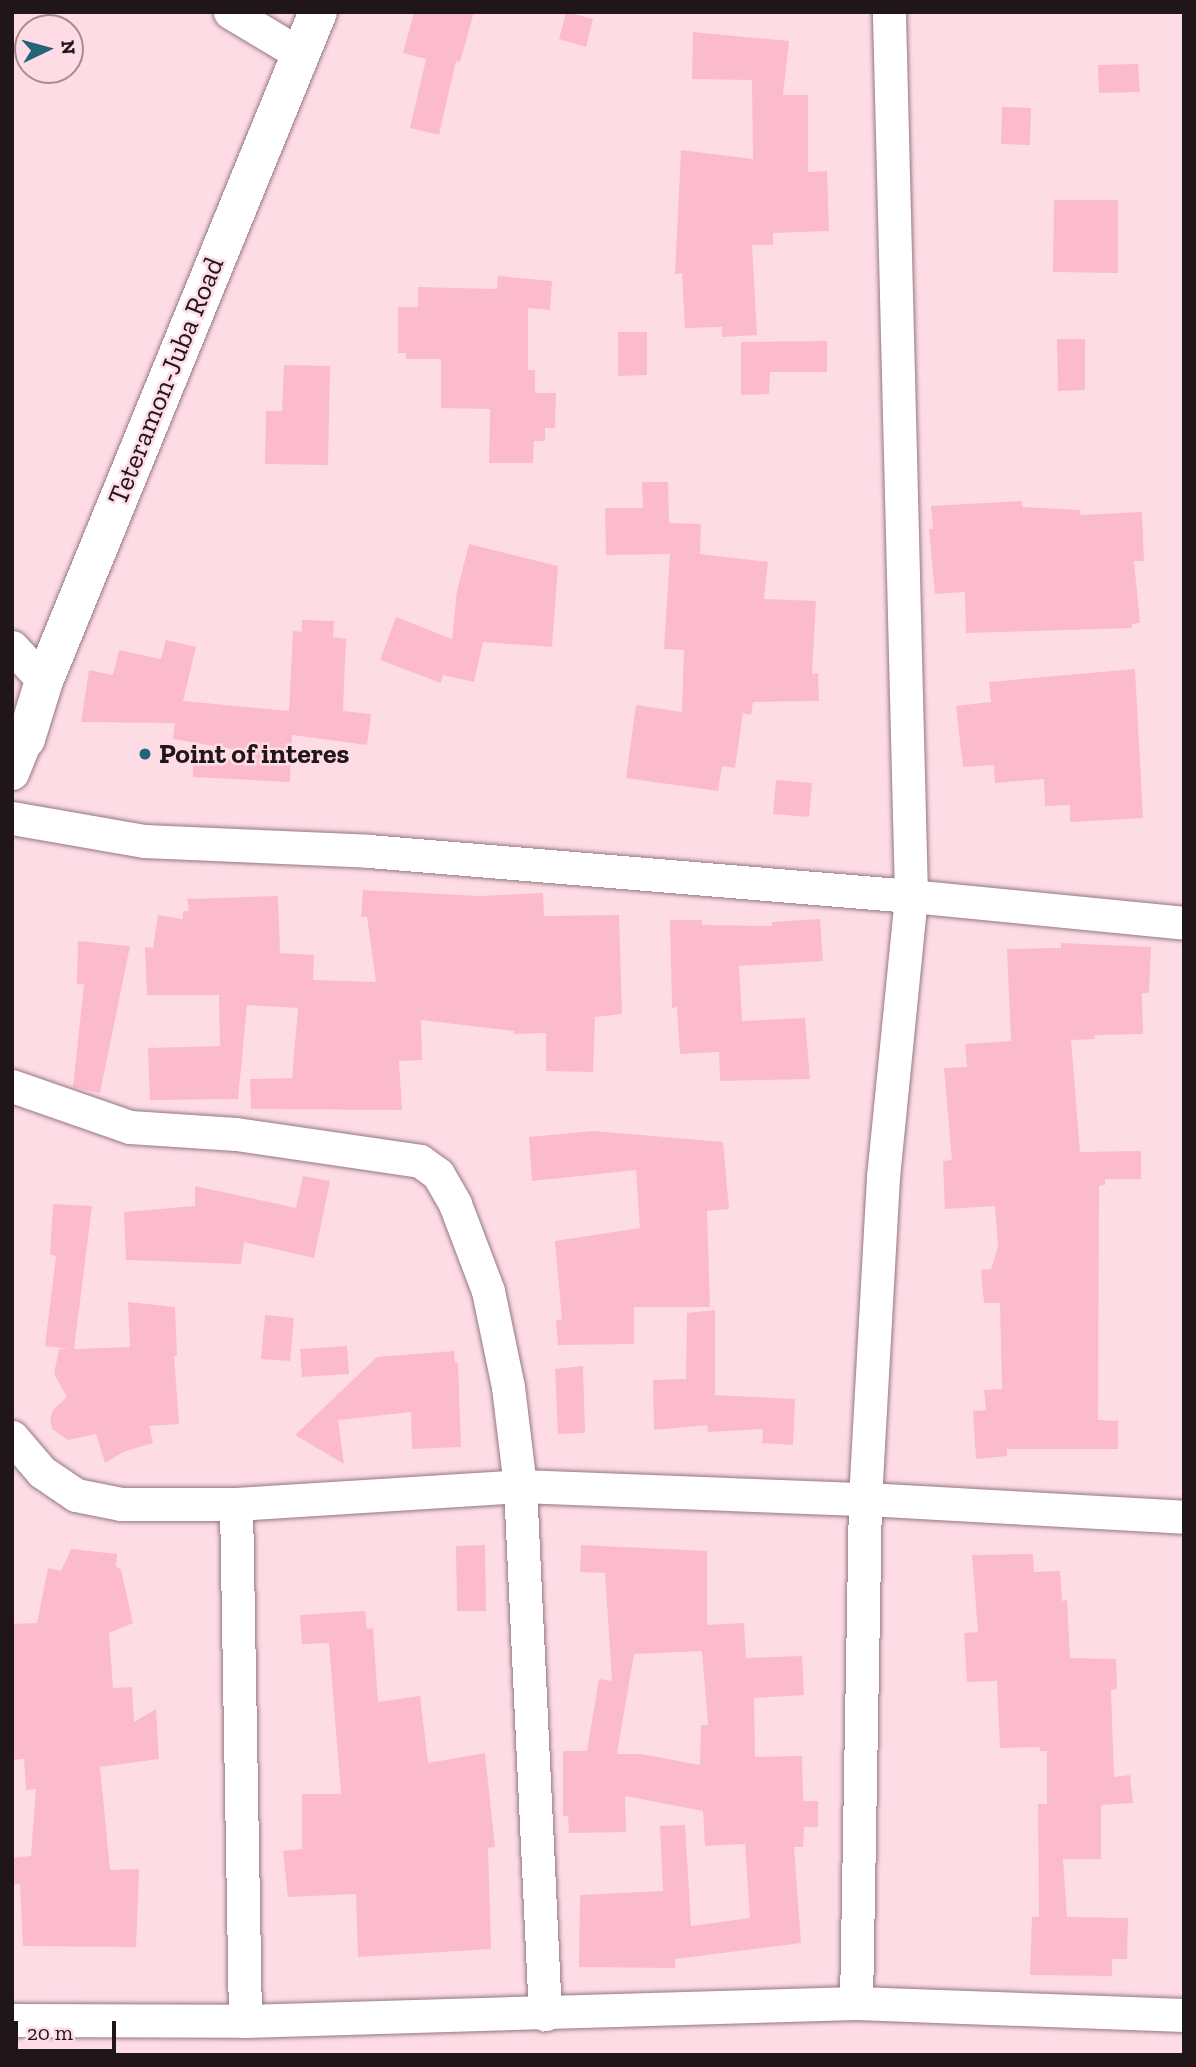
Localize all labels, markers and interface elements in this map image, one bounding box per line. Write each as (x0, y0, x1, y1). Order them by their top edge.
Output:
north arrow (14, 14, 84, 84)
text: N (56, 39, 81, 55)
street label: Teteramon-Juba Road (101, 252, 231, 510)
place label: Point of interes (159, 737, 349, 771)
marker: Point of interes (137, 746, 153, 762)
scale bar (18, 2008, 119, 2052)
text: 20 m (27, 2020, 73, 2045)

